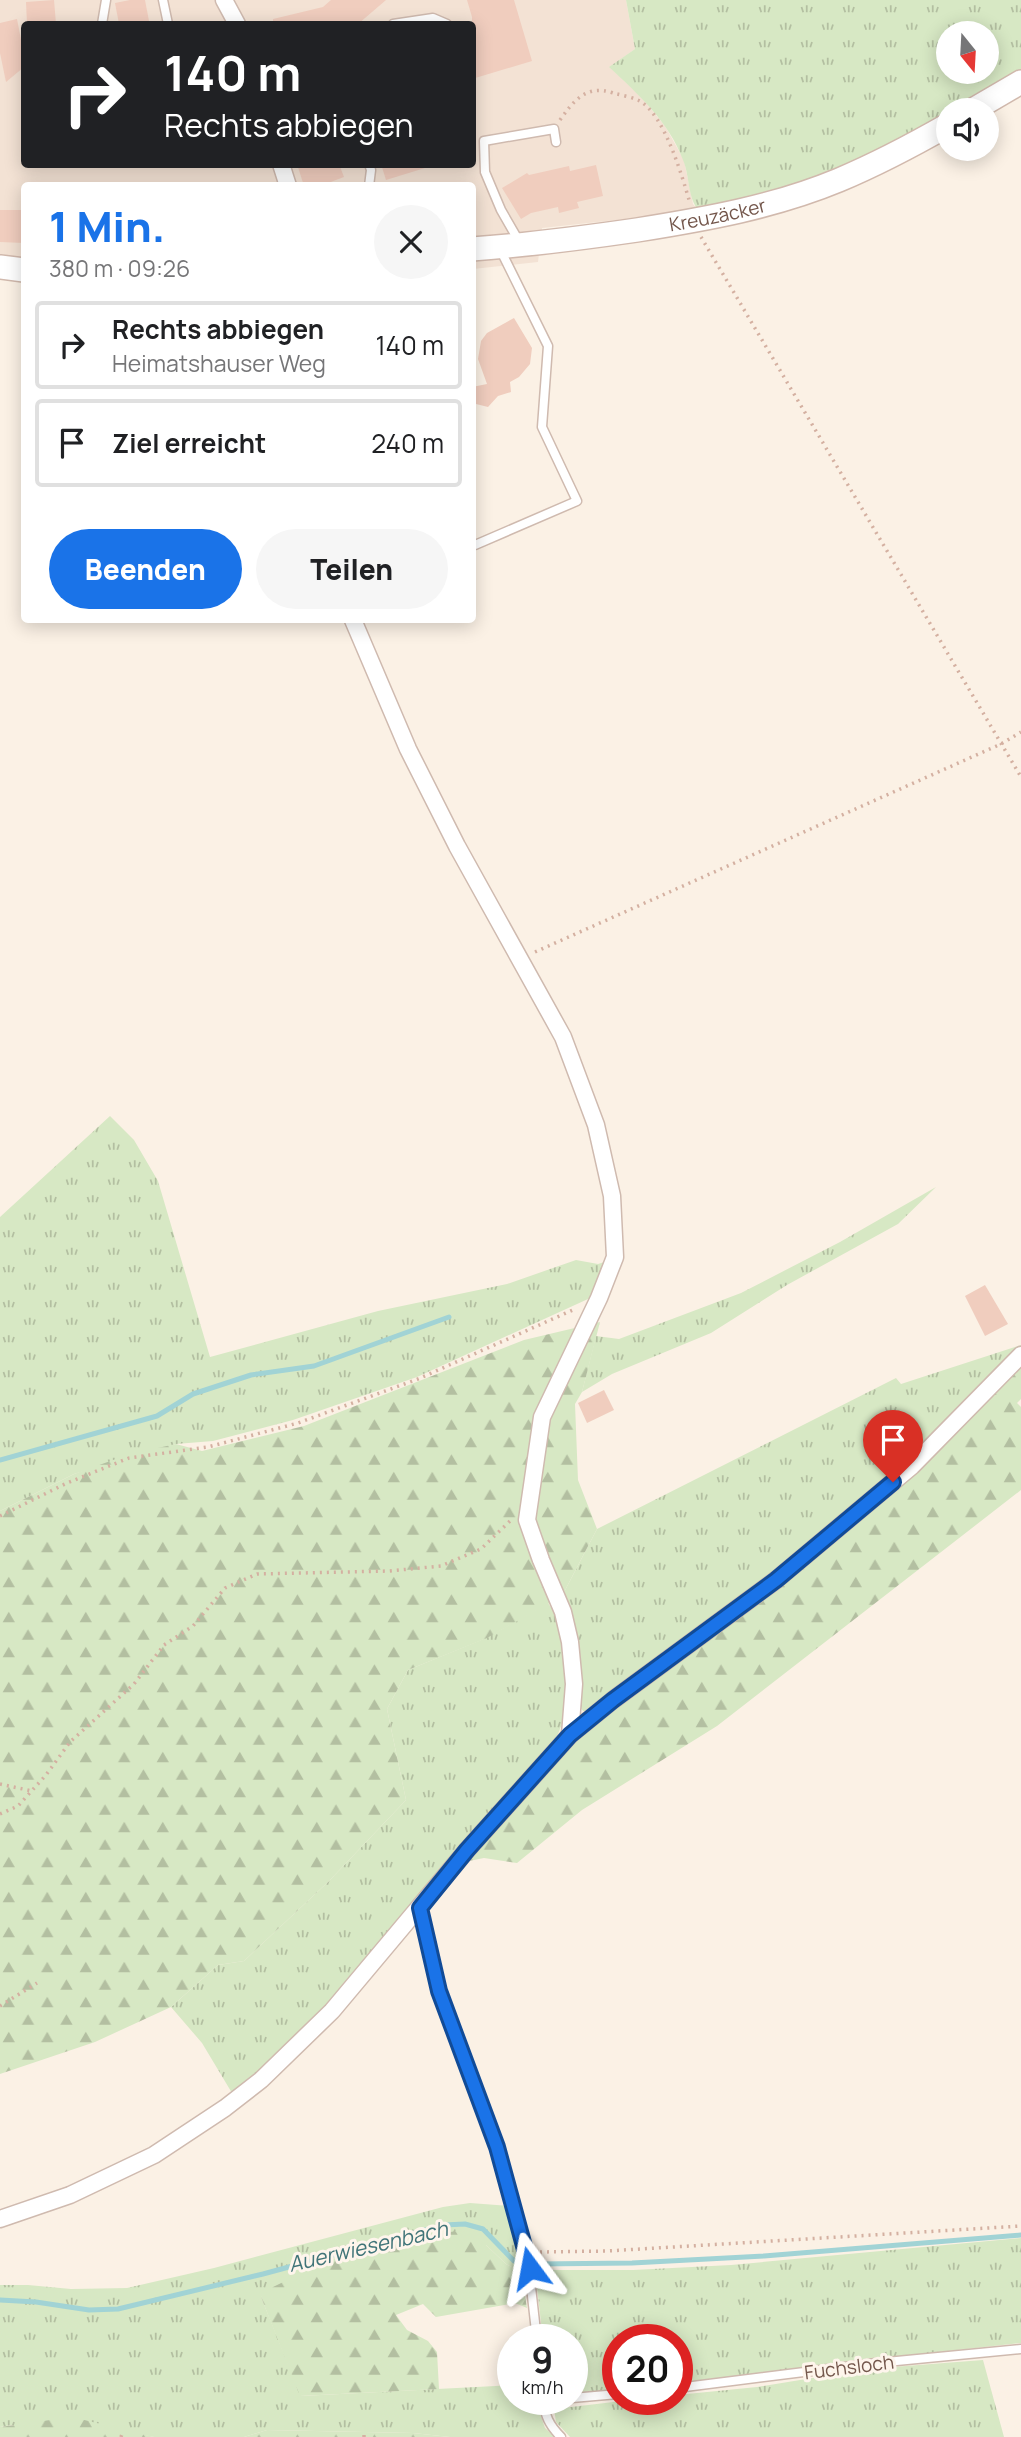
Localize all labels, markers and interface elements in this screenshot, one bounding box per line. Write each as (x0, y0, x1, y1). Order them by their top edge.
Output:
north arrow (936, 21, 999, 84)
map controls (936, 21, 999, 161)
text: 140 m (164, 39, 301, 106)
icon: right (49, 49, 140, 140)
button: sound (936, 98, 999, 161)
text: Rechts abbiegen (164, 103, 414, 147)
street label: Kreuzäcker (667, 192, 769, 238)
text: 1 Min. (49, 197, 165, 255)
button: close (374, 205, 448, 279)
text: 380 m · 09:26 (49, 252, 190, 284)
text: Rechts abbiegen (112, 311, 324, 347)
icon: right (53, 326, 91, 364)
text: 140 m (375, 327, 444, 363)
text: Heimatshauser Weg (112, 347, 326, 379)
icon: arrive (53, 424, 91, 462)
text: Ziel erreicht (112, 425, 266, 461)
text: 240 m (371, 425, 444, 461)
button: Beenden (49, 529, 242, 609)
button: Teilen (256, 529, 448, 609)
pin (863, 1410, 923, 1482)
icon: arrive (874, 1421, 912, 1459)
water label: Auerwiesenbach (285, 2214, 452, 2278)
position arrow (493, 2231, 567, 2305)
speed limit sign: 20 (602, 2324, 693, 2415)
text: 9 (532, 2336, 553, 2384)
street label: Fuchsloch (803, 2349, 895, 2385)
text: km/h (522, 2375, 563, 2399)

